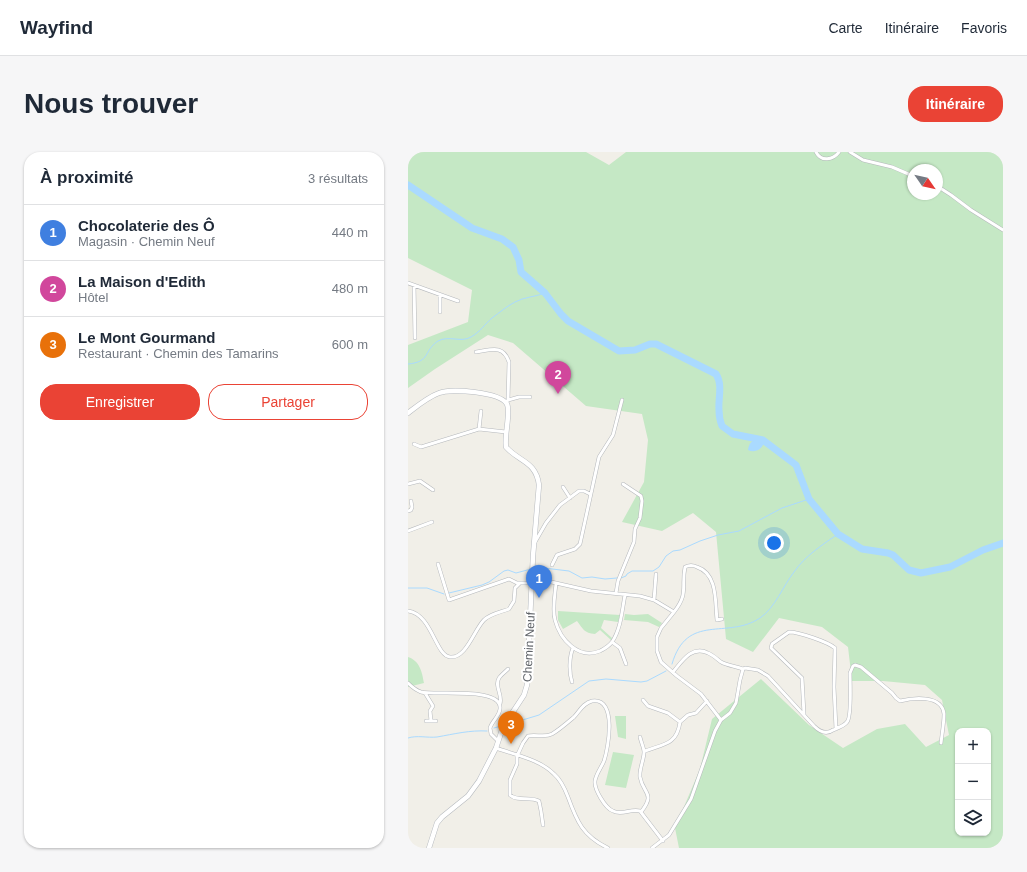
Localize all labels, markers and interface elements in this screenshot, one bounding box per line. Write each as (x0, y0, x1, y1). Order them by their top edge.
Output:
text: Wayfind (20, 17, 93, 38)
text: Carte (828, 20, 863, 36)
text: Itinéraire (885, 20, 939, 36)
text: Favoris (961, 20, 1007, 36)
button: Itinéraire (908, 86, 1003, 122)
text: Nous trouver (24, 88, 198, 119)
north arrow (907, 164, 943, 200)
text: À proximité (40, 168, 134, 187)
text: 3 résultats (308, 171, 368, 186)
text: Chocolaterie des Ô (78, 217, 215, 234)
text: 1 (49, 225, 57, 240)
text: 440 m (332, 225, 368, 240)
text: Magasin · Chemin Neuf (78, 234, 215, 249)
text: La Maison d'Edith (78, 273, 206, 290)
text: 2 (49, 281, 57, 296)
text: 480 m (332, 281, 368, 296)
text: Hôtel (78, 290, 108, 305)
text: Le Mont Gourmand (78, 329, 216, 346)
text: 3 (49, 337, 57, 352)
text: 600 m (332, 337, 368, 352)
text: Restaurant · Chemin des Tamarins (78, 346, 279, 361)
pin: 2 (545, 361, 571, 394)
button: Enregistrer (40, 384, 200, 420)
button: Partager (208, 384, 368, 420)
your location (764, 533, 784, 553)
pin: 1 (526, 565, 552, 598)
street label: Chemin Neuf (520, 611, 538, 682)
pin: 3 (498, 711, 524, 744)
map controls (955, 728, 991, 836)
button: + (955, 728, 991, 764)
button: − (955, 764, 991, 800)
button: layers (955, 800, 991, 836)

